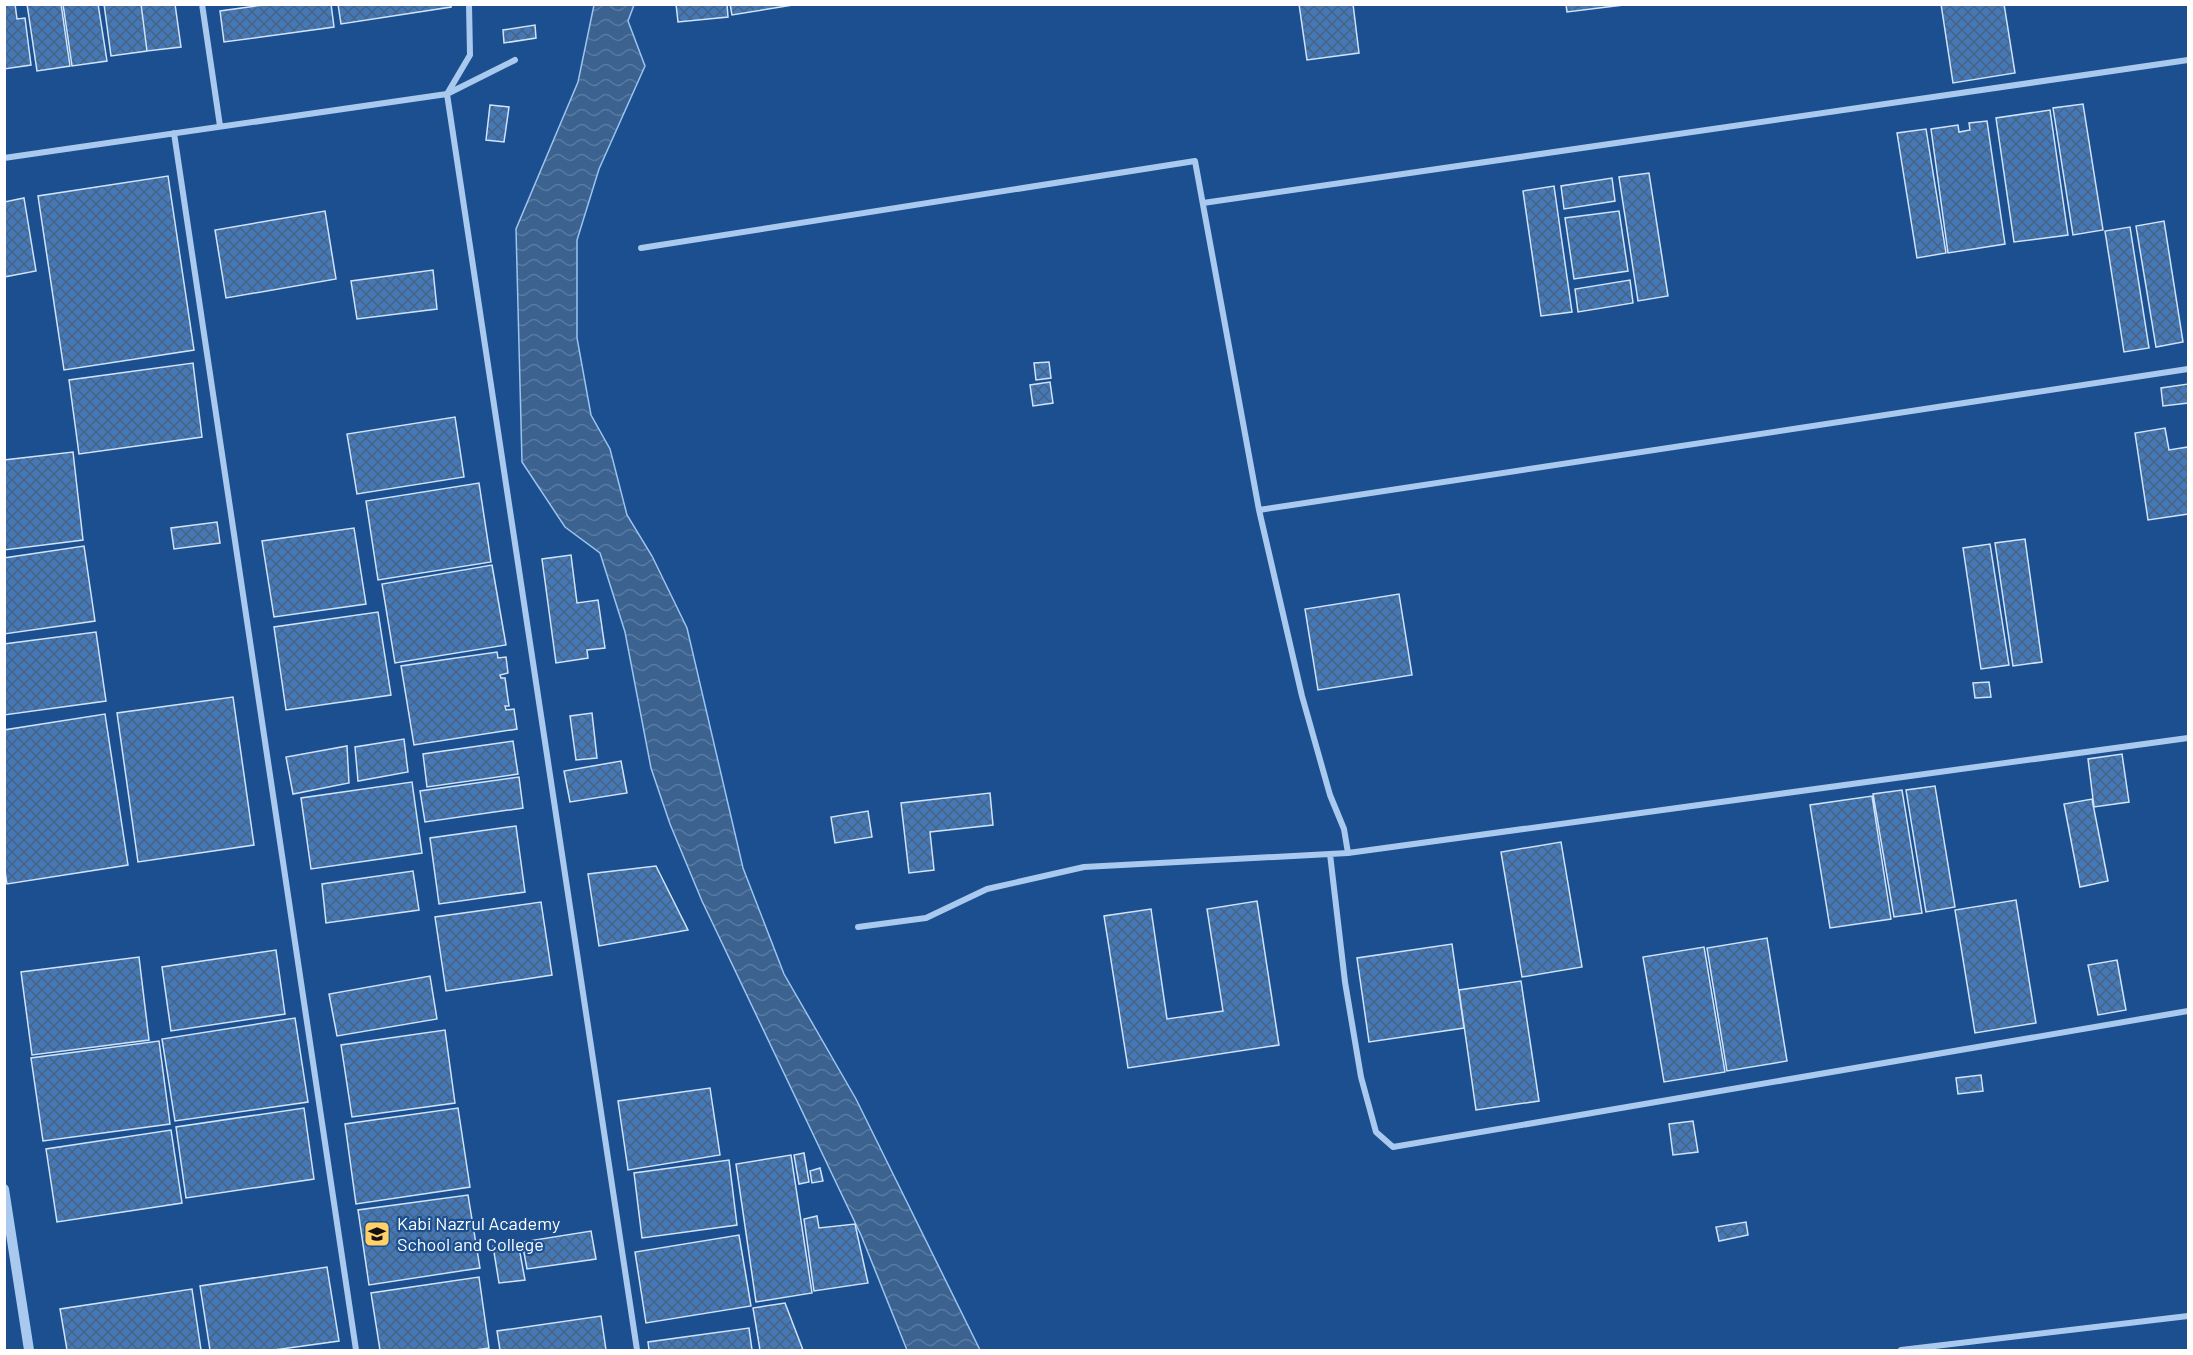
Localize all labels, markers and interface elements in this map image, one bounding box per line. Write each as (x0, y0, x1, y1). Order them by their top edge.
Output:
place label: Kabi Nazrul Academy School and College (397, 1212, 560, 1255)
school or university icon: Kabi Nazrul Academy School and College (362, 1219, 392, 1249)

